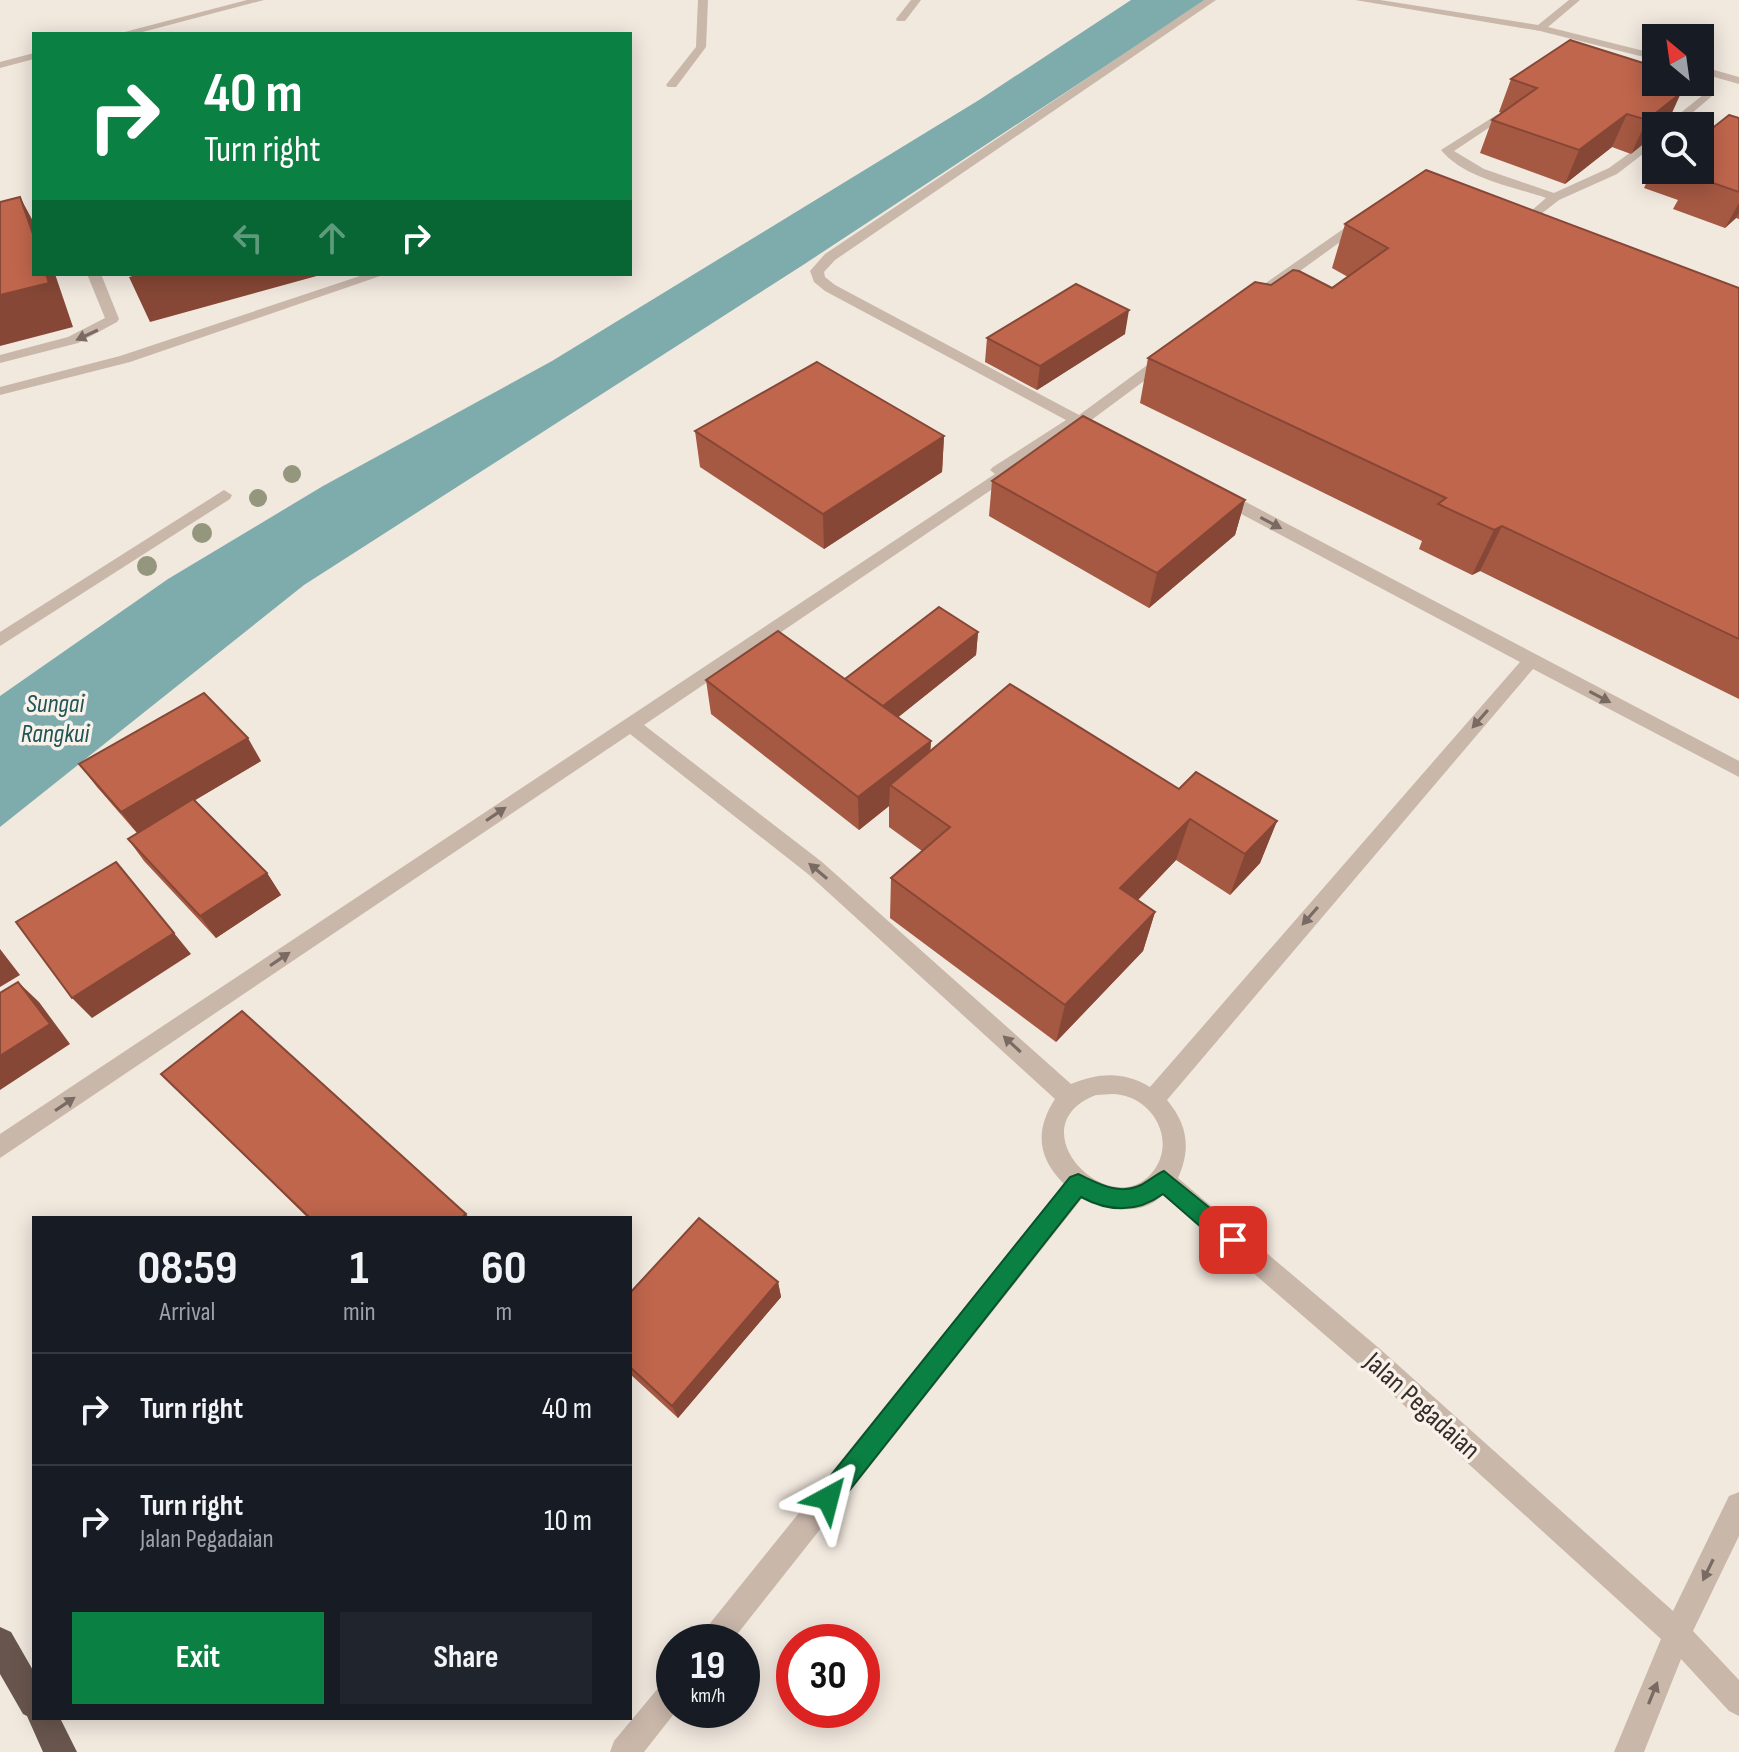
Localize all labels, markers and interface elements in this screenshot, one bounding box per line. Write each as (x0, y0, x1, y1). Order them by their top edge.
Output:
north arrow (1642, 24, 1714, 96)
map controls (1642, 24, 1714, 184)
text: 40 m (204, 61, 303, 128)
icon: right (72, 64, 176, 168)
button: search (1642, 112, 1714, 184)
text: Turn right (204, 129, 321, 172)
icon: left (226, 216, 270, 260)
icon: ahead (310, 216, 354, 260)
icon: right (394, 216, 438, 260)
one-way arrow (75, 328, 98, 342)
one-way arrow (1260, 516, 1283, 529)
water label: Sungai Rangkui (21, 689, 91, 750)
one-way arrow (1588, 690, 1611, 703)
one-way arrow (1472, 709, 1489, 729)
one-way arrow (486, 806, 507, 821)
one-way arrow (808, 863, 828, 880)
one-way arrow (1302, 907, 1320, 926)
one-way arrow (270, 951, 291, 966)
one-way arrow (1002, 1035, 1021, 1053)
one-way arrow (54, 1097, 75, 1112)
pin (1199, 1206, 1267, 1274)
icon: arrive (1211, 1218, 1255, 1262)
text: 08:59 (137, 1240, 238, 1297)
text: 1 (350, 1240, 369, 1297)
text: 60 (481, 1240, 527, 1297)
text: Arrival (160, 1297, 215, 1328)
text: min (343, 1297, 376, 1328)
text: m (495, 1297, 512, 1328)
street label: Jalan Pegadaian (1357, 1345, 1487, 1467)
icon: right (72, 1387, 116, 1431)
text: Turn right (140, 1391, 243, 1427)
text: 40 m (542, 1391, 592, 1427)
position arrow (786, 1456, 870, 1540)
text: Turn right (140, 1488, 243, 1524)
icon: right (72, 1499, 116, 1543)
text: 10 m (544, 1503, 592, 1539)
text: Jalan Pegadaian (140, 1524, 274, 1555)
one-way arrow (1701, 1558, 1715, 1581)
button: Exit (72, 1612, 324, 1704)
button: Share (340, 1612, 592, 1704)
speed limit sign: 30 (776, 1624, 880, 1728)
text: 19 (691, 1642, 725, 1690)
one-way arrow (1647, 1681, 1660, 1705)
text: km/h (691, 1684, 725, 1708)

